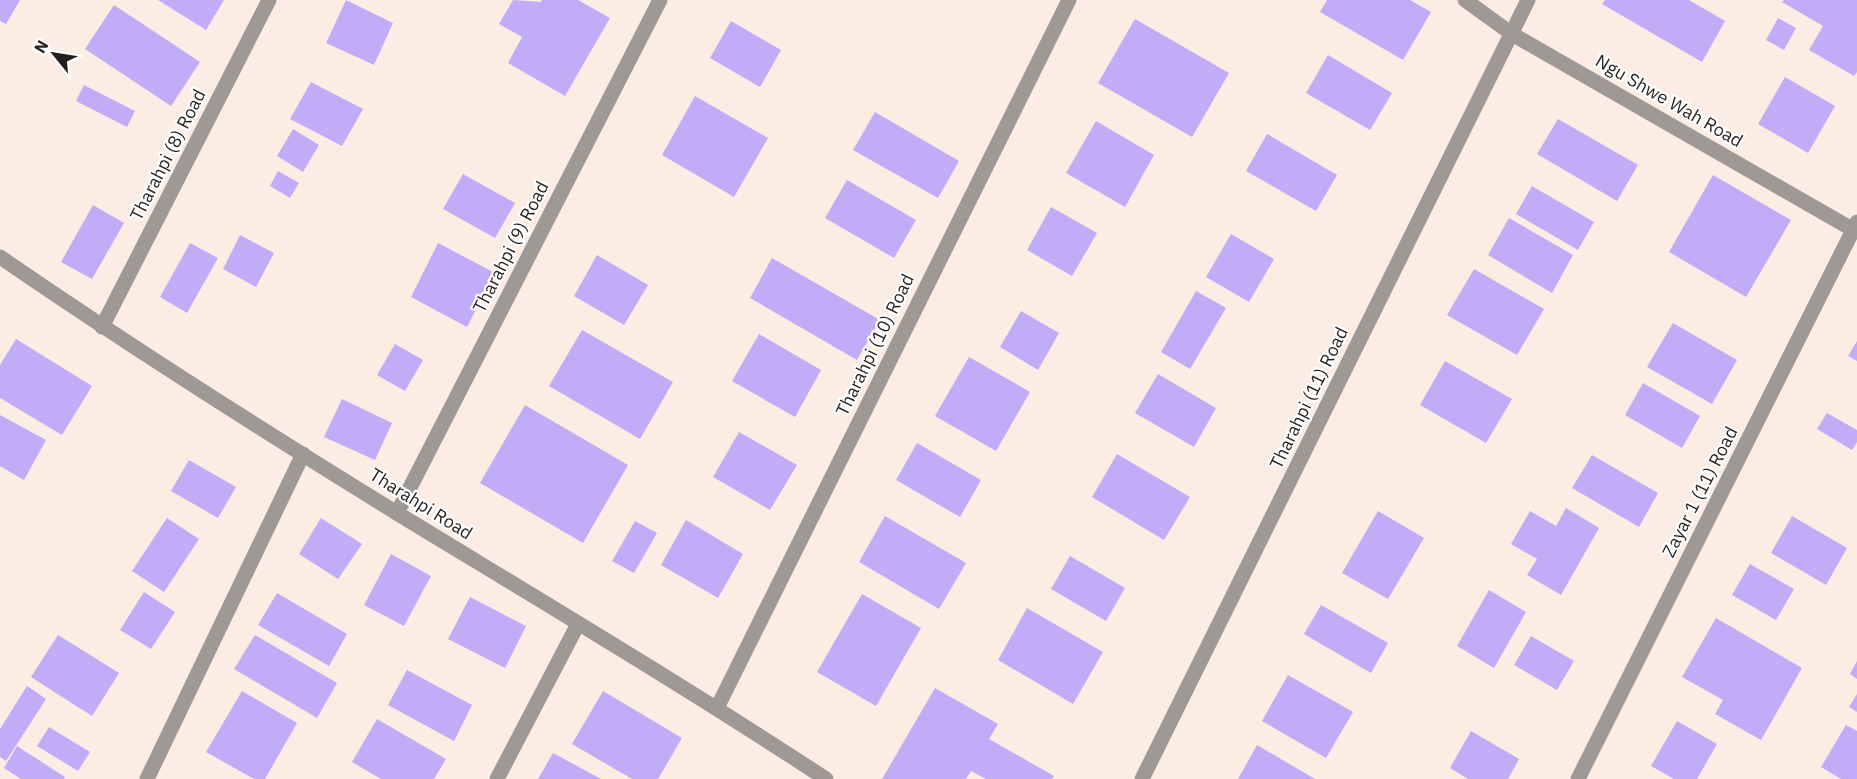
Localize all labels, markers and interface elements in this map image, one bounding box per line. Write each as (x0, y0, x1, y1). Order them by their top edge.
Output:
north arrow (24, 24, 84, 84)
text: N (29, 36, 53, 57)
street label: Ngu Shwe Wah Road (1591, 49, 1747, 152)
street label: Tharahpi (8) Road (125, 85, 211, 224)
street label: Tharahpi (9) Road (468, 177, 554, 316)
street label: Tharahpi (10) Road (830, 270, 919, 419)
street label: Tharahpi (11) Road (1264, 323, 1353, 472)
street label: Zayar 1 (11) Road (1657, 423, 1742, 561)
street label: Tharahpi Road (366, 463, 477, 544)

